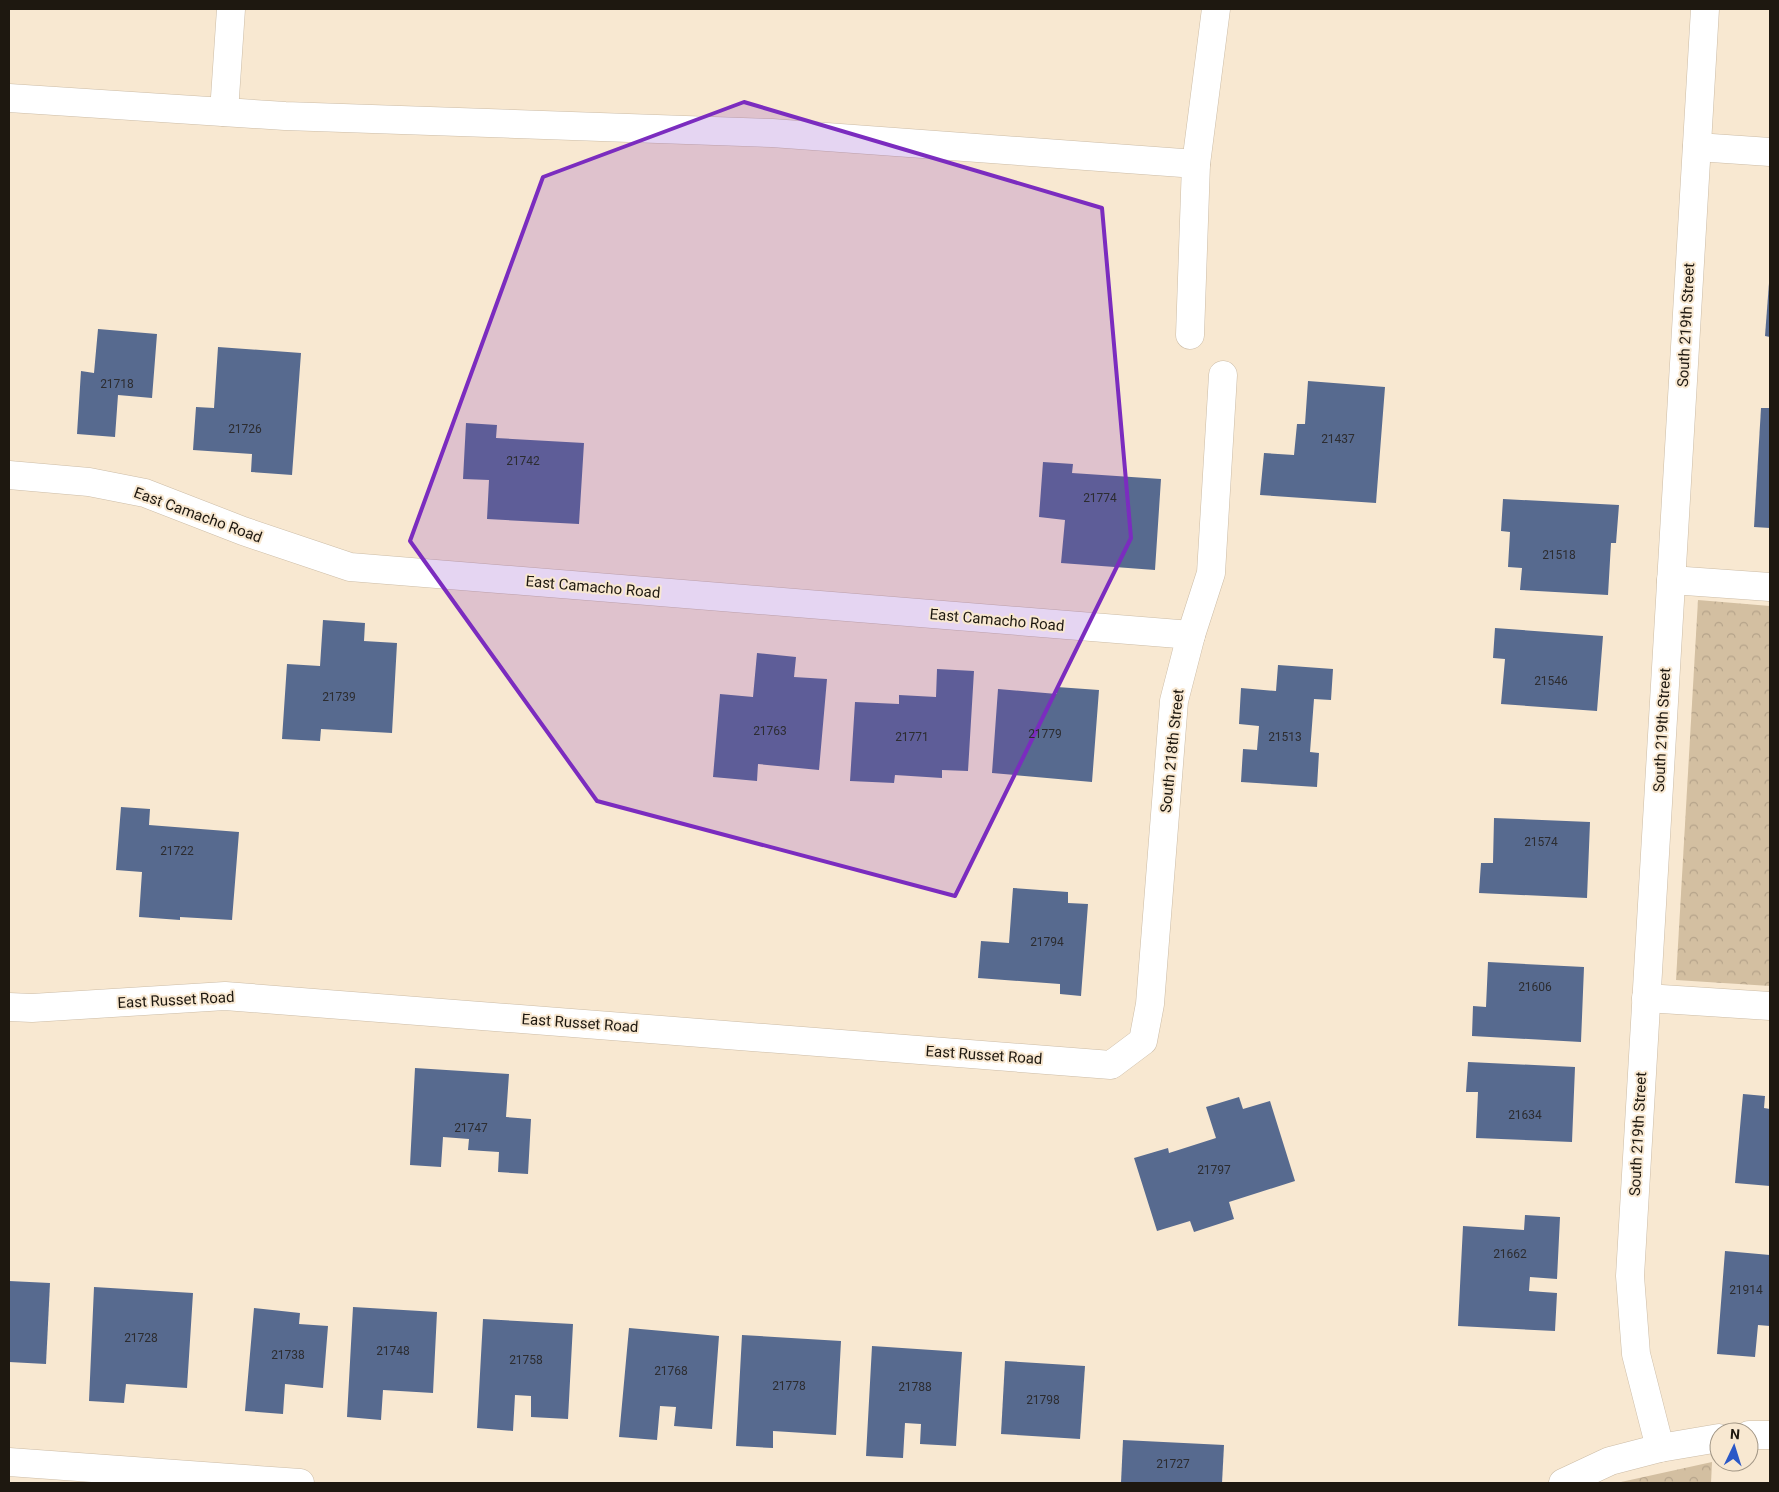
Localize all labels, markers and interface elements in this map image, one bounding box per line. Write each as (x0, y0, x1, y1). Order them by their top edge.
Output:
street label: South 219th Street (1674, 262, 1698, 388)
house number: 21718 (100, 377, 134, 391)
house number: 21726 (228, 422, 262, 436)
house number: 21437 (1321, 432, 1355, 446)
house number: 21742 (506, 454, 540, 468)
street label: East Camacho Road (131, 483, 265, 547)
house number: 21774 (1083, 491, 1117, 505)
house number: 21518 (1542, 548, 1576, 562)
street label: East Camacho Road (525, 572, 661, 602)
street label: East Camacho Road (929, 605, 1065, 635)
street label: South 219th Street (1650, 667, 1674, 793)
house number: 21546 (1534, 674, 1568, 688)
street label: South 218th Street (1157, 688, 1187, 814)
house number: 21739 (322, 690, 356, 704)
house number: 21763 (753, 724, 787, 738)
house number: 21779 (1028, 727, 1062, 741)
house number: 21771 (895, 730, 929, 744)
house number: 21513 (1268, 730, 1302, 744)
house number: 21574 (1524, 835, 1558, 849)
house number: 21722 (160, 844, 194, 858)
house number: 21794 (1030, 935, 1064, 949)
house number: 21606 (1518, 980, 1552, 994)
street label: East Russet Road (117, 988, 235, 1012)
street label: East Russet Road (521, 1010, 639, 1036)
street label: East Russet Road (925, 1042, 1043, 1068)
street label: South 219th Street (1626, 1071, 1650, 1197)
house number: 21634 (1508, 1108, 1542, 1122)
house number: 21747 (454, 1121, 488, 1135)
house number: 21797 (1197, 1163, 1231, 1177)
house number: 21662 (1493, 1247, 1527, 1261)
house number: 21914 (1729, 1283, 1763, 1297)
house number: 21728 (124, 1331, 158, 1345)
house number: 21748 (376, 1344, 410, 1358)
house number: 21738 (271, 1348, 305, 1362)
house number: 21758 (509, 1353, 543, 1367)
house number: 21768 (654, 1364, 688, 1378)
house number: 21778 (772, 1379, 806, 1393)
house number: 21788 (898, 1380, 932, 1394)
house number: 21798 (1026, 1393, 1060, 1407)
north arrow (1709, 1422, 1759, 1472)
text: N (1729, 1426, 1740, 1442)
house number: 21727 (1156, 1457, 1190, 1471)

